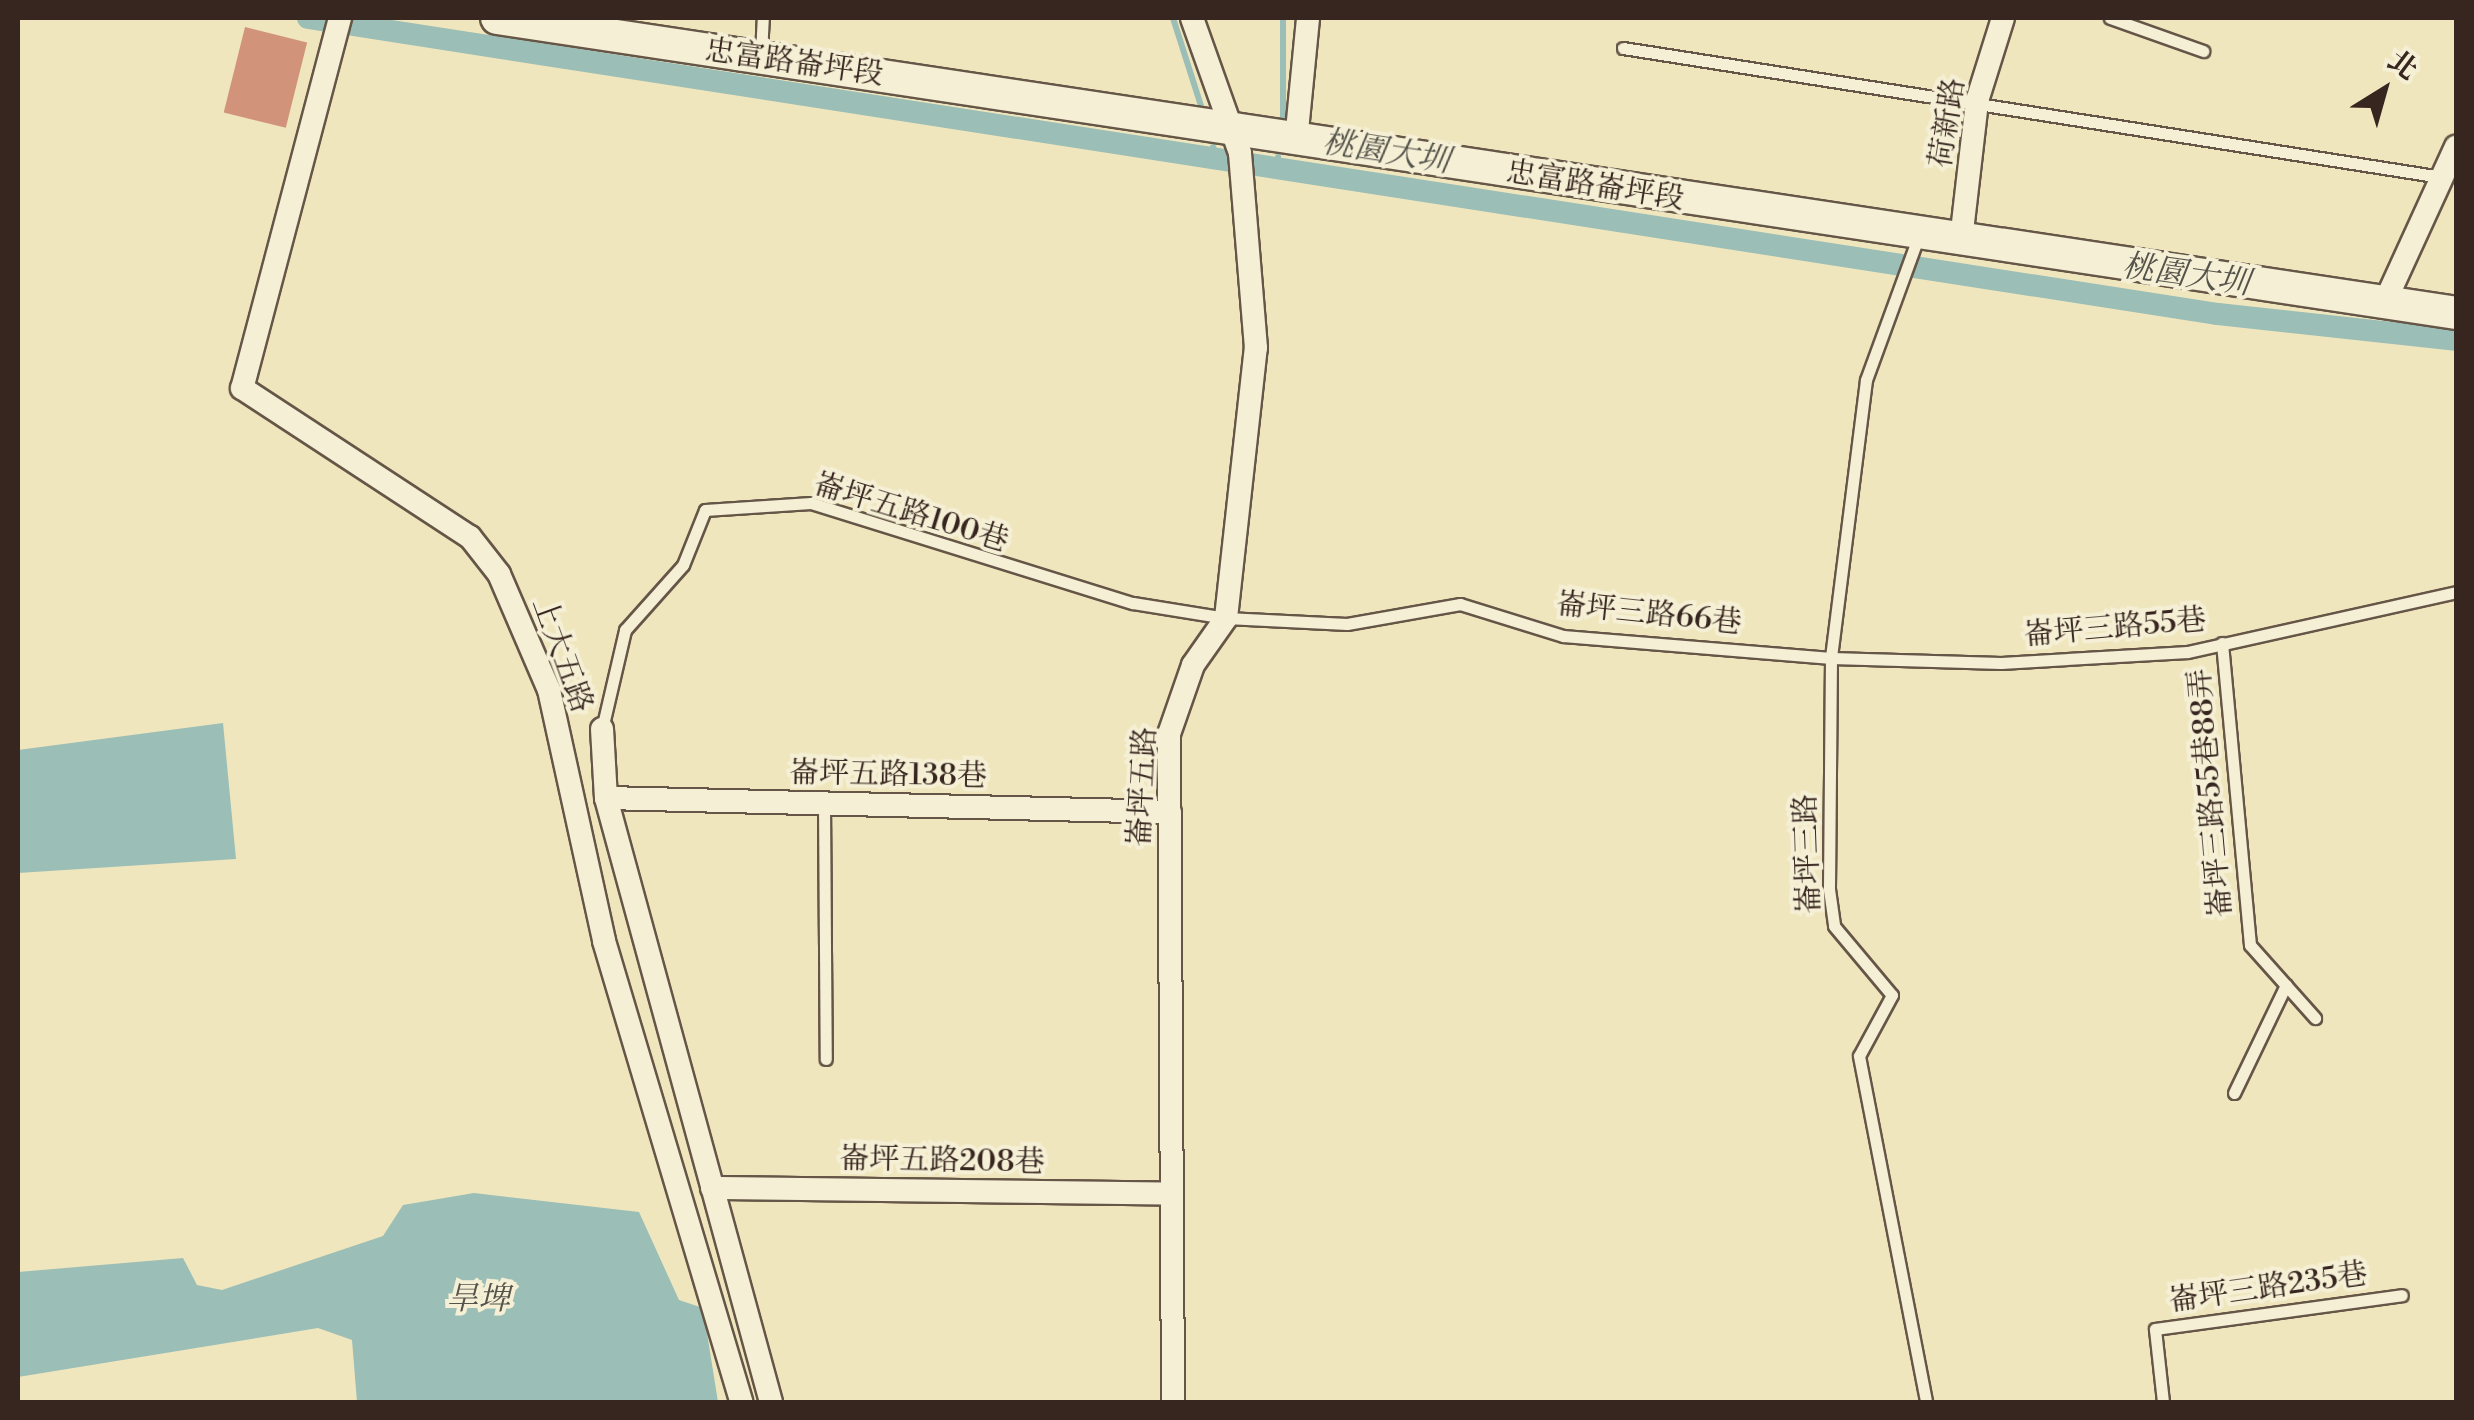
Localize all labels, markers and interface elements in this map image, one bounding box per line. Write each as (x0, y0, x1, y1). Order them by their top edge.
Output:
street label: 忠富路崙坪段 (702, 33, 886, 93)
north arrow (2334, 40, 2434, 140)
text: 北 (2381, 43, 2424, 88)
street label: 荷新路 (1923, 76, 1973, 170)
water label: 桃園大圳 (1320, 123, 1452, 181)
street label: 忠富路崙坪段 (1503, 154, 1687, 218)
water label: 桃園大圳 (2120, 247, 2252, 303)
street label: 崙坪五路100巷 (809, 466, 1013, 560)
street label: 崙坪三路66巷 (1554, 586, 1744, 642)
street label: 上大五路 (525, 592, 599, 718)
street label: 崙坪三路55巷 (2022, 602, 2208, 654)
street label: 崙坪三路55巷88弄 (2182, 667, 2240, 919)
street label: 崙坪五路 (1122, 726, 1164, 848)
street label: 崙坪五路138巷 (789, 755, 987, 795)
street label: 崙坪三路 (1788, 793, 1828, 915)
street label: 崙坪五路208巷 (839, 1141, 1045, 1181)
street label: 崙坪三路235巷 (2166, 1256, 2370, 1320)
water label: 旱埤 (446, 1280, 510, 1318)

